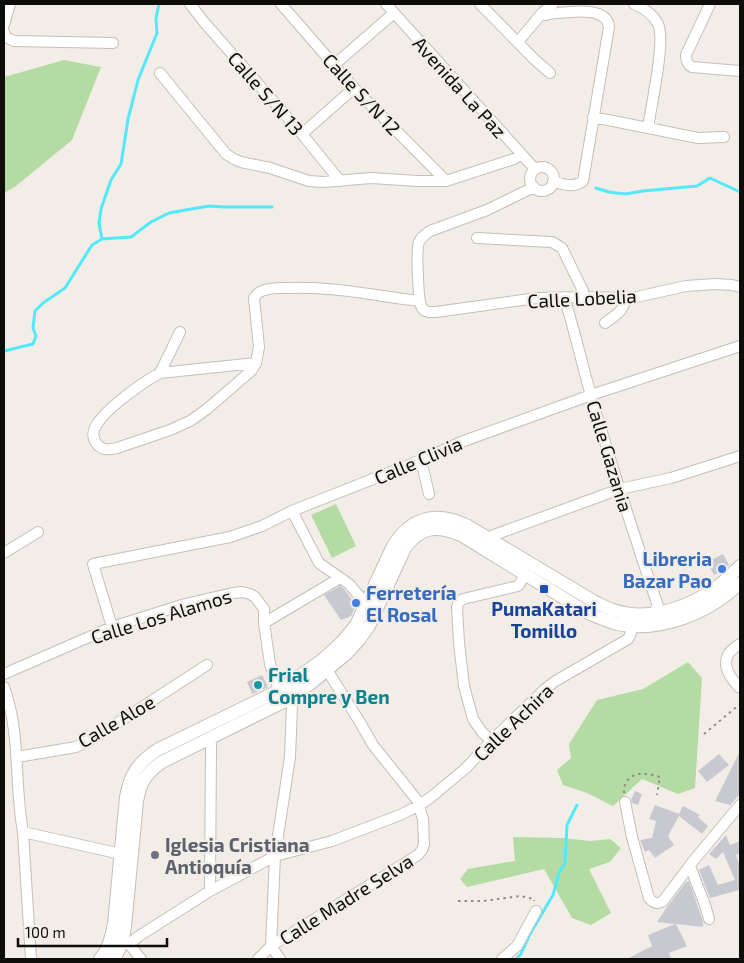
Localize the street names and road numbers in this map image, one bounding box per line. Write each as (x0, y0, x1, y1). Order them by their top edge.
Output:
street label: Avenida La Paz (408, 32, 512, 142)
street label: Calle S/N 13 (223, 46, 309, 140)
street label: Calle S/N 12 (318, 48, 406, 140)
street label: Calle Lobelia (527, 284, 637, 312)
street label: Calle Gazania (582, 397, 638, 515)
street label: Calle Clivia (371, 431, 465, 489)
street label: Calle Los Alamos (88, 584, 234, 648)
street label: Calle Achira (469, 678, 557, 766)
street label: Calle Aloe (73, 690, 159, 752)
street label: Calle Madre Selva (275, 849, 417, 949)

